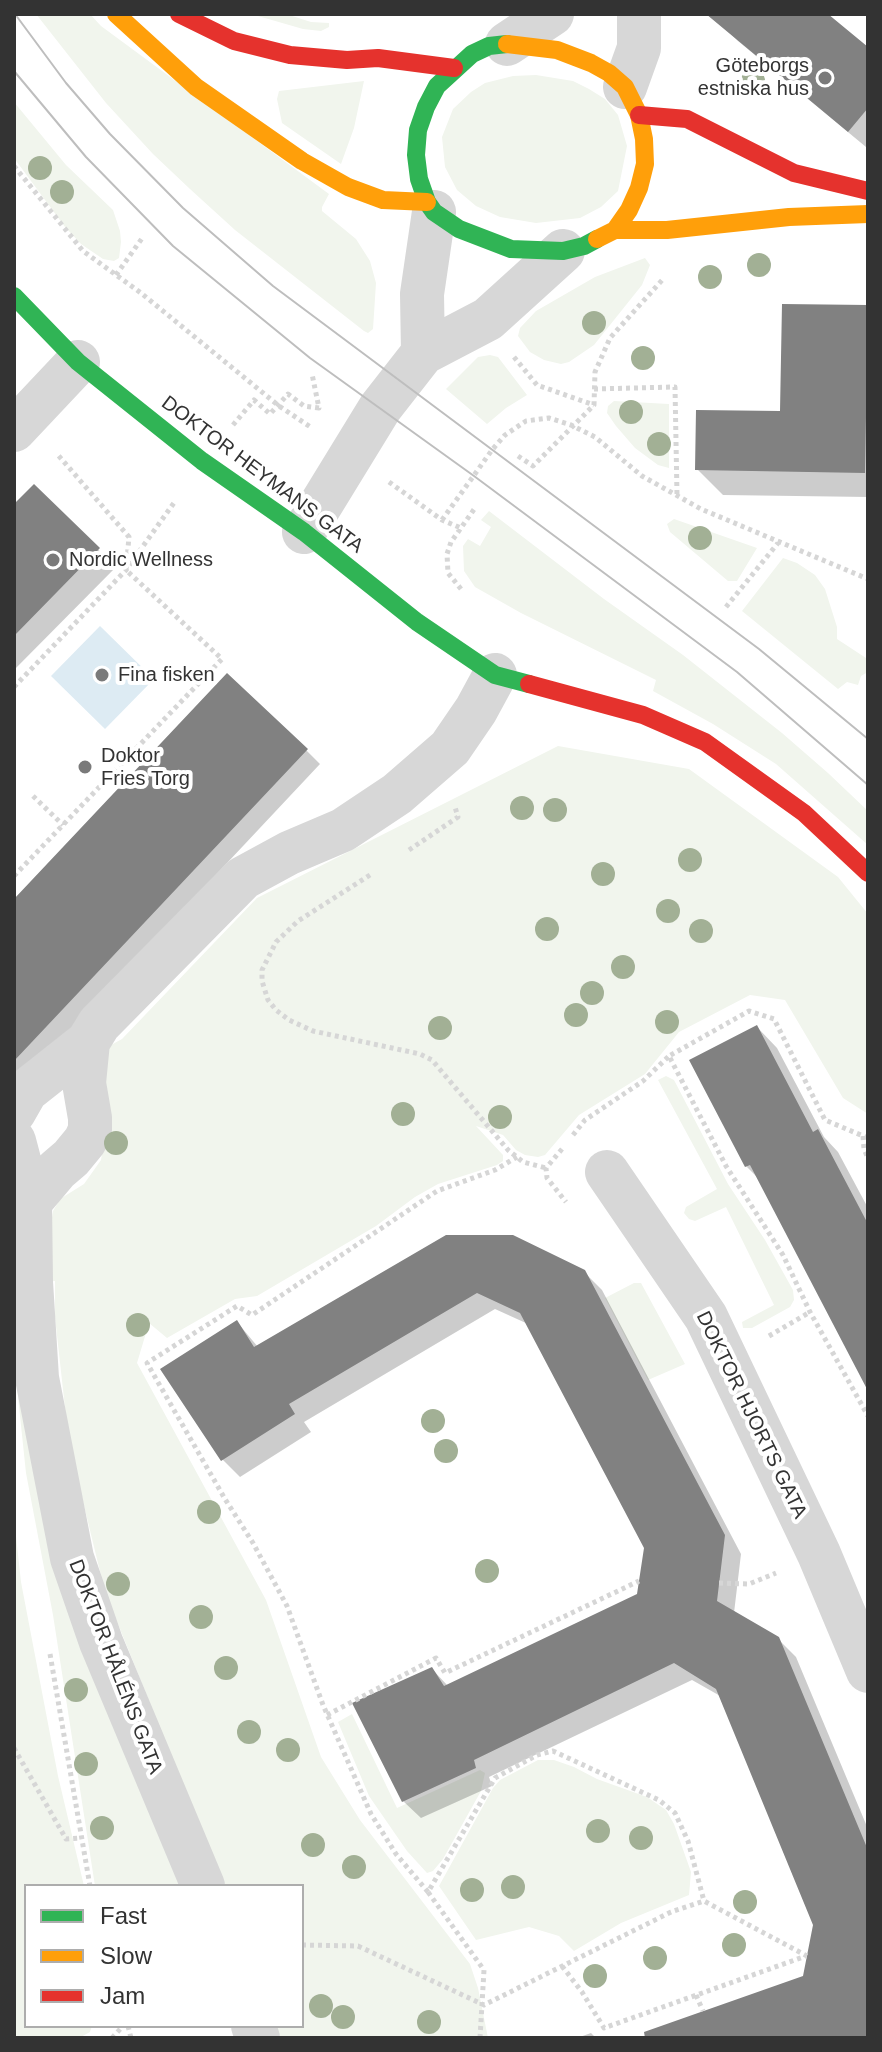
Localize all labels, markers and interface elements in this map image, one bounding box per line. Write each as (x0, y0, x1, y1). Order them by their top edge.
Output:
place label: Göteborgs estniska hus (698, 54, 809, 101)
marker: Göteborgs estniska hus (816, 69, 834, 87)
street label: DOKTOR HEYMANS GATA (156, 391, 368, 559)
place label: Nordic Wellness (69, 548, 213, 572)
marker: Nordic Wellness (44, 551, 62, 569)
place label: Fina fisken (118, 663, 215, 687)
marker: Fina fisken (93, 666, 111, 684)
place label: Doktor Fries Torg (101, 744, 190, 791)
marker: Doktor Fries Torg (76, 758, 94, 776)
street label: DOKTOR HJORTS GATA (690, 1308, 812, 1522)
street label: DOKTOR HÅLÉNS GATA (63, 1556, 167, 1778)
legend (24, 1884, 304, 2028)
text: Fast (100, 1902, 147, 1929)
text: Slow (100, 1942, 152, 1969)
text: Jam (100, 1982, 145, 2009)

